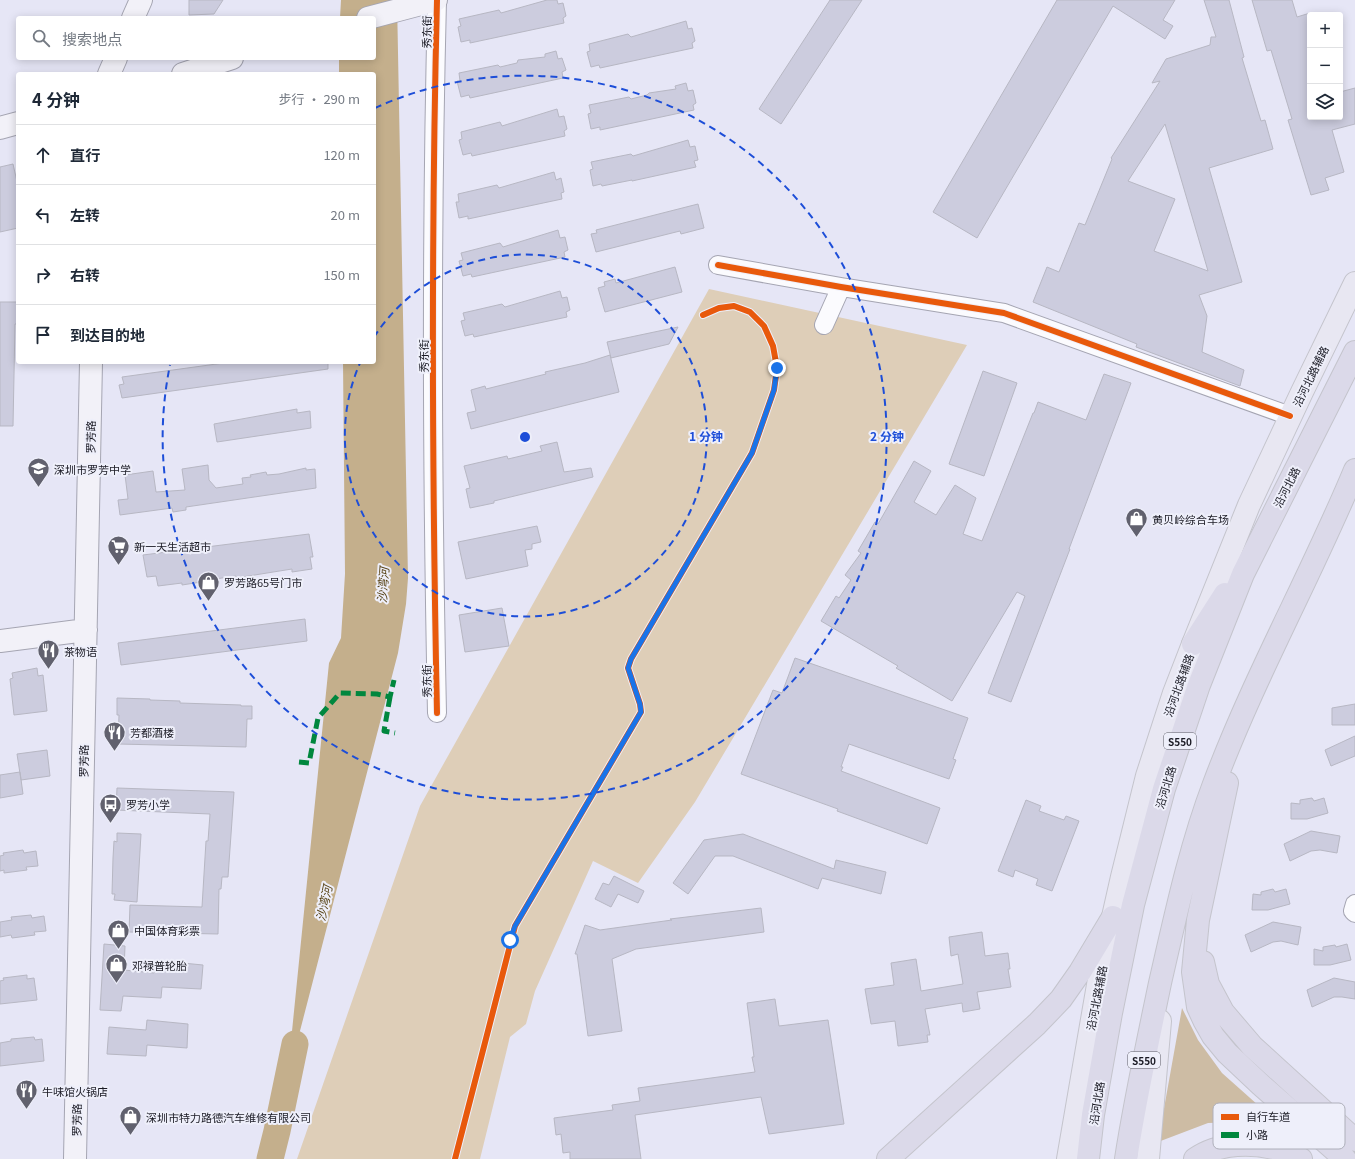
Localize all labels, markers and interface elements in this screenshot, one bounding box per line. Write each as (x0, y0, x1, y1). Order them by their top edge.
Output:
map controls (1307, 12, 1343, 120)
button: + (1307, 12, 1343, 48)
street label: 秀东街 (418, 15, 434, 49)
search box (16, 16, 376, 60)
icon: search (30, 27, 52, 49)
text: 搜索地点 (62, 28, 122, 49)
button: − (1307, 48, 1343, 84)
button: layers (1307, 84, 1343, 120)
text: 4 分钟 (32, 86, 80, 111)
text: 步行 · 290 m (279, 89, 360, 108)
icon: ahead (32, 144, 54, 166)
text: 直行 (70, 144, 100, 165)
text: 120 m (323, 145, 360, 164)
icon: left (32, 204, 54, 226)
text: 左转 (70, 204, 100, 225)
text: 20 m (331, 205, 360, 224)
icon: right (32, 264, 54, 286)
text: 右转 (70, 264, 100, 285)
text: 150 m (323, 265, 360, 284)
icon: arrive (32, 324, 54, 346)
text: 到达目的地 (70, 324, 145, 345)
street label: 秀东街 (415, 340, 431, 373)
street label: 沿河北路辅路 (1288, 343, 1332, 409)
route end (768, 359, 786, 377)
street label: 罗芳路 (82, 420, 98, 454)
text: 1 分钟 (689, 427, 723, 444)
text: 2 分钟 (870, 427, 904, 444)
centre of rings (518, 430, 532, 444)
school or university icon: 深圳市罗芳中学 (26, 456, 52, 489)
place label: 深圳市罗芳中学 (54, 461, 131, 477)
street label: 沿河北路 (1269, 464, 1303, 510)
shop icon: 黄贝岭综合车场 (1123, 506, 1149, 539)
place label: 黄贝岭综合车场 (1152, 511, 1229, 527)
supermarket icon: 新一天生活超市 (105, 533, 131, 566)
place label: 新一天生活超市 (134, 538, 211, 554)
water label: 沙湾河 (372, 564, 392, 604)
shop icon: 罗芳路65号门市 (196, 569, 222, 602)
place label: 罗芳路65号门市 (224, 574, 302, 590)
restaurant icon: 茶物语 (35, 638, 61, 671)
place label: 茶物语 (64, 643, 97, 659)
street label: 沿河北路辅路 (1159, 651, 1197, 719)
street label: 秀东街 (418, 664, 434, 698)
restaurant icon: 芳都酒楼 (102, 719, 128, 752)
place label: 芳都酒楼 (130, 724, 174, 740)
road number: S550 (1164, 733, 1196, 749)
street label: 罗芳路 (75, 744, 91, 778)
street label: 沿河北路 (1151, 764, 1179, 810)
bus stop icon: 罗芳小学 (98, 791, 124, 824)
place label: 罗芳小学 (126, 796, 170, 812)
water label: 沙湾河 (311, 882, 335, 922)
shop icon: 中国体育彩票 (105, 917, 131, 950)
place label: 中国体育彩票 (134, 922, 200, 938)
route start (501, 931, 519, 949)
shop icon: 邓禄普轮胎 (103, 952, 129, 985)
place label: 邓禄普轮胎 (132, 957, 187, 973)
street label: 沿河北路辅路 (1082, 964, 1110, 1032)
road number: S550 (1128, 1052, 1160, 1068)
restaurant icon: 牛味馆火锅店 (13, 1078, 39, 1111)
street label: 沿河北路 (1085, 1080, 1107, 1126)
place label: 牛味馆火锅店 (42, 1083, 108, 1099)
street label: 罗芳路 (68, 1103, 84, 1137)
legend (1213, 1103, 1345, 1149)
shop icon: 深圳市特力路德汽车维修有限公司 (118, 1104, 144, 1137)
text: 自行车道 (1246, 1108, 1290, 1124)
place label: 深圳市特力路德汽车维修有限公司 (146, 1109, 311, 1125)
text: 小路 (1246, 1126, 1268, 1142)

